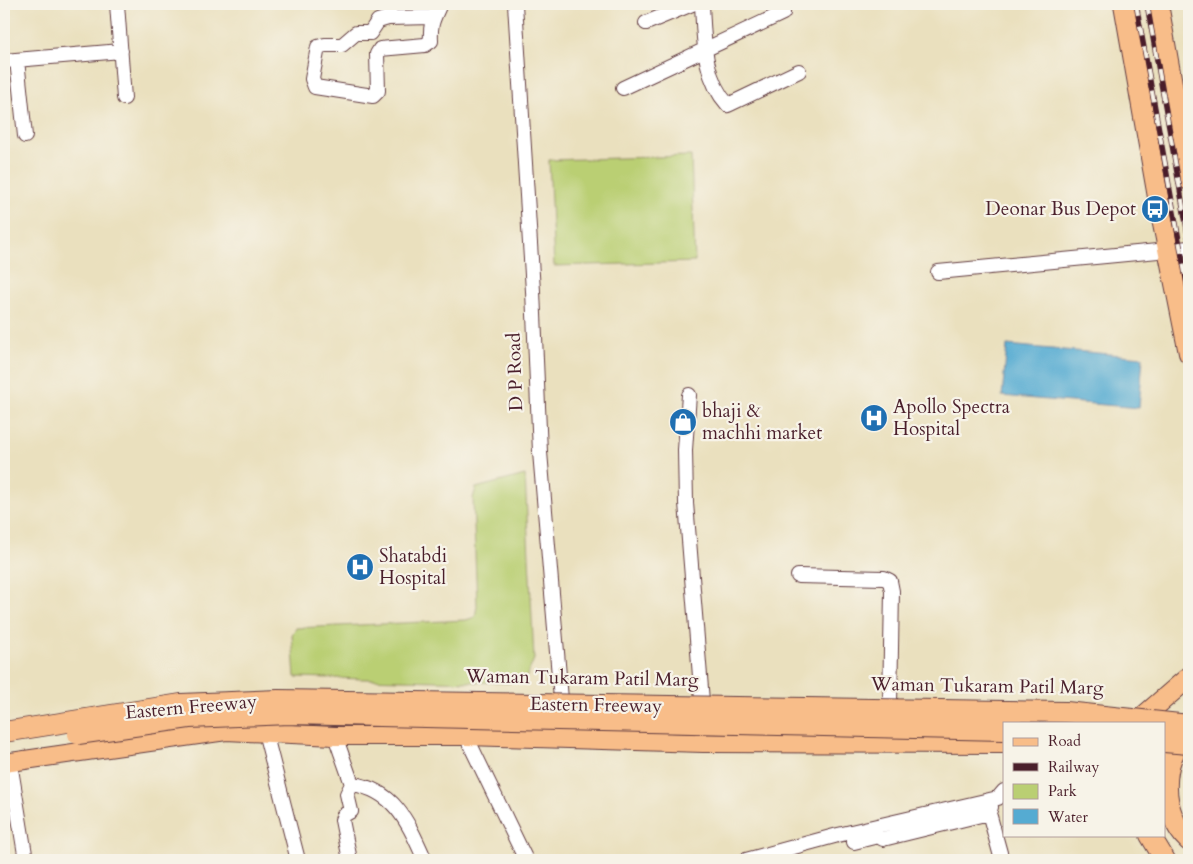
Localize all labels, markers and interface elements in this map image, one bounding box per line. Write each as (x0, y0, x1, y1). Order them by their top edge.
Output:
bus stop icon: Deonar Bus Depot (1140, 194, 1170, 224)
place label: Deonar Bus Depot (985, 196, 1136, 222)
street label: D P Road (501, 332, 529, 412)
place label: Apollo Spectra Hospital (893, 394, 1010, 442)
place label: bhaji & machhi market (702, 398, 822, 446)
hospital icon: Apollo Spectra Hospital (859, 403, 889, 433)
shop icon: bhaji & machhi market (668, 407, 698, 437)
place label: Shatabdi Hospital (379, 543, 447, 591)
hospital icon: Shatabdi Hospital (345, 552, 375, 582)
street label: Waman Tukaram Patil Marg (464, 663, 699, 693)
street label: Waman Tukaram Patil Marg (869, 671, 1104, 701)
street label: Eastern Freeway (124, 688, 258, 726)
street label: Eastern Freeway (530, 691, 662, 719)
legend (1003, 722, 1166, 836)
text: Road (1048, 731, 1081, 751)
text: Railway (1048, 757, 1099, 777)
text: Park (1048, 781, 1077, 801)
text: Water (1047, 807, 1089, 827)

